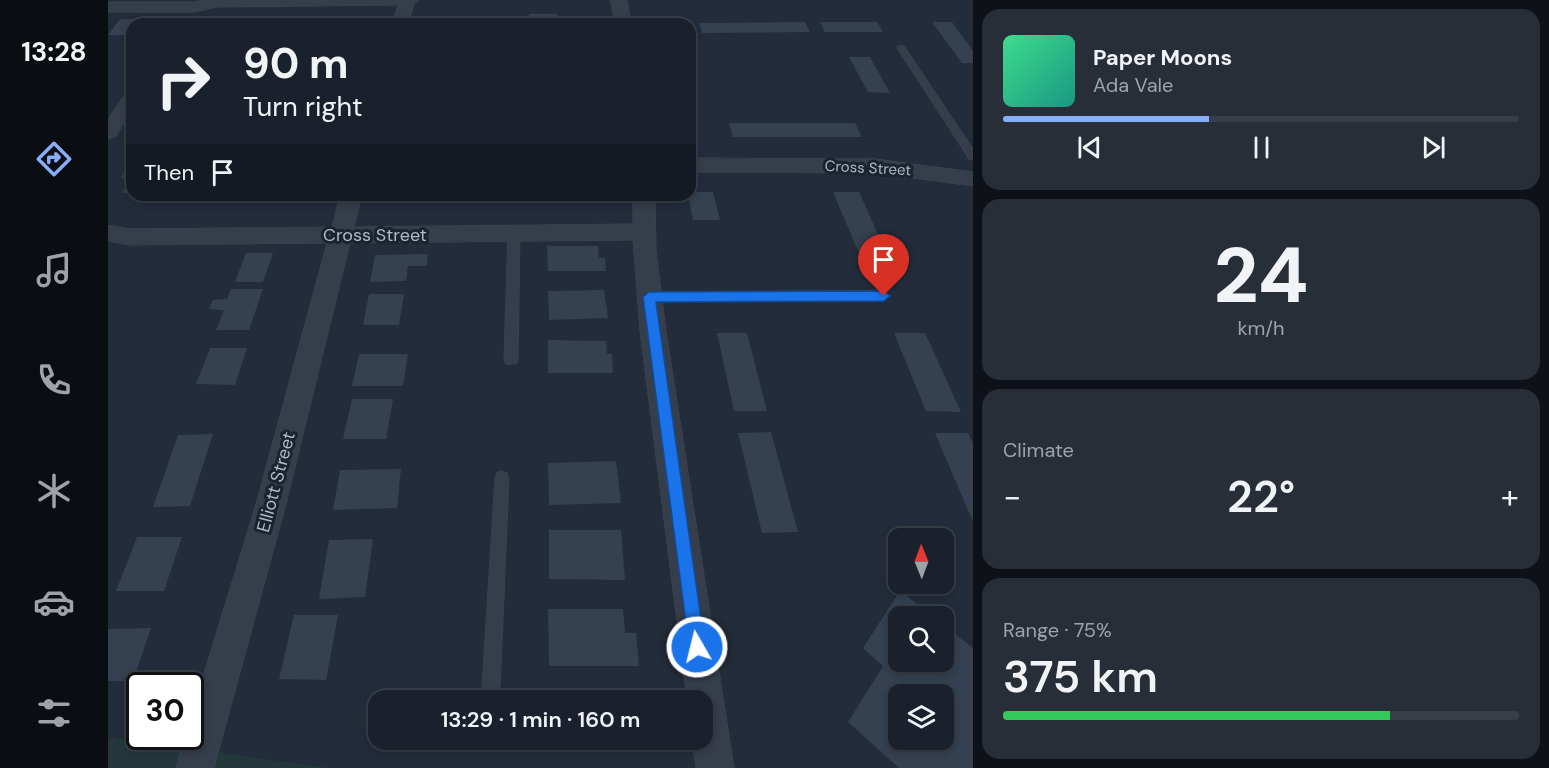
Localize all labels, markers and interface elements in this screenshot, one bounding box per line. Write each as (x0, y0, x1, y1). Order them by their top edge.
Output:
text: 13:28 (21, 34, 87, 69)
text: 90 m (243, 36, 349, 91)
icon: right (144, 42, 222, 120)
text: Paper Moons (1093, 43, 1232, 72)
text: Ada Vale (1093, 72, 1173, 98)
text: Turn right (243, 89, 363, 124)
icon: previous (1073, 131, 1106, 164)
icon: pause (1245, 131, 1278, 164)
icon: next (1417, 131, 1450, 164)
icon: directions (33, 138, 75, 180)
icon: arrive (206, 156, 239, 189)
street label: Cross Street (824, 156, 912, 180)
text: Then (144, 158, 194, 187)
street label: Cross Street (323, 223, 427, 247)
text: 24 (1213, 225, 1309, 326)
pin (858, 234, 909, 296)
icon: arrive (867, 243, 900, 276)
icon: music (33, 249, 75, 291)
text: km/h (1237, 315, 1285, 341)
icon: phone (33, 359, 75, 401)
street label: Elliott Street (251, 429, 301, 535)
text: Climate (1003, 437, 1074, 463)
text: 22° (1227, 467, 1295, 526)
icon: climate (33, 470, 75, 512)
text: − (1003, 475, 1021, 518)
text: + (1501, 475, 1519, 518)
north arrow (888, 528, 954, 594)
map controls (888, 528, 954, 750)
icon: car (33, 581, 75, 623)
button: search (888, 606, 954, 672)
position arrow (665, 615, 729, 679)
text: Range · 75% (1003, 617, 1112, 643)
text: 375 km (1003, 647, 1158, 706)
speed limit sign: 30 (126, 672, 204, 750)
button: layers (888, 684, 954, 750)
icon: filters (33, 692, 75, 734)
text: 13:29 · 1 min · 160 m (441, 705, 640, 734)

